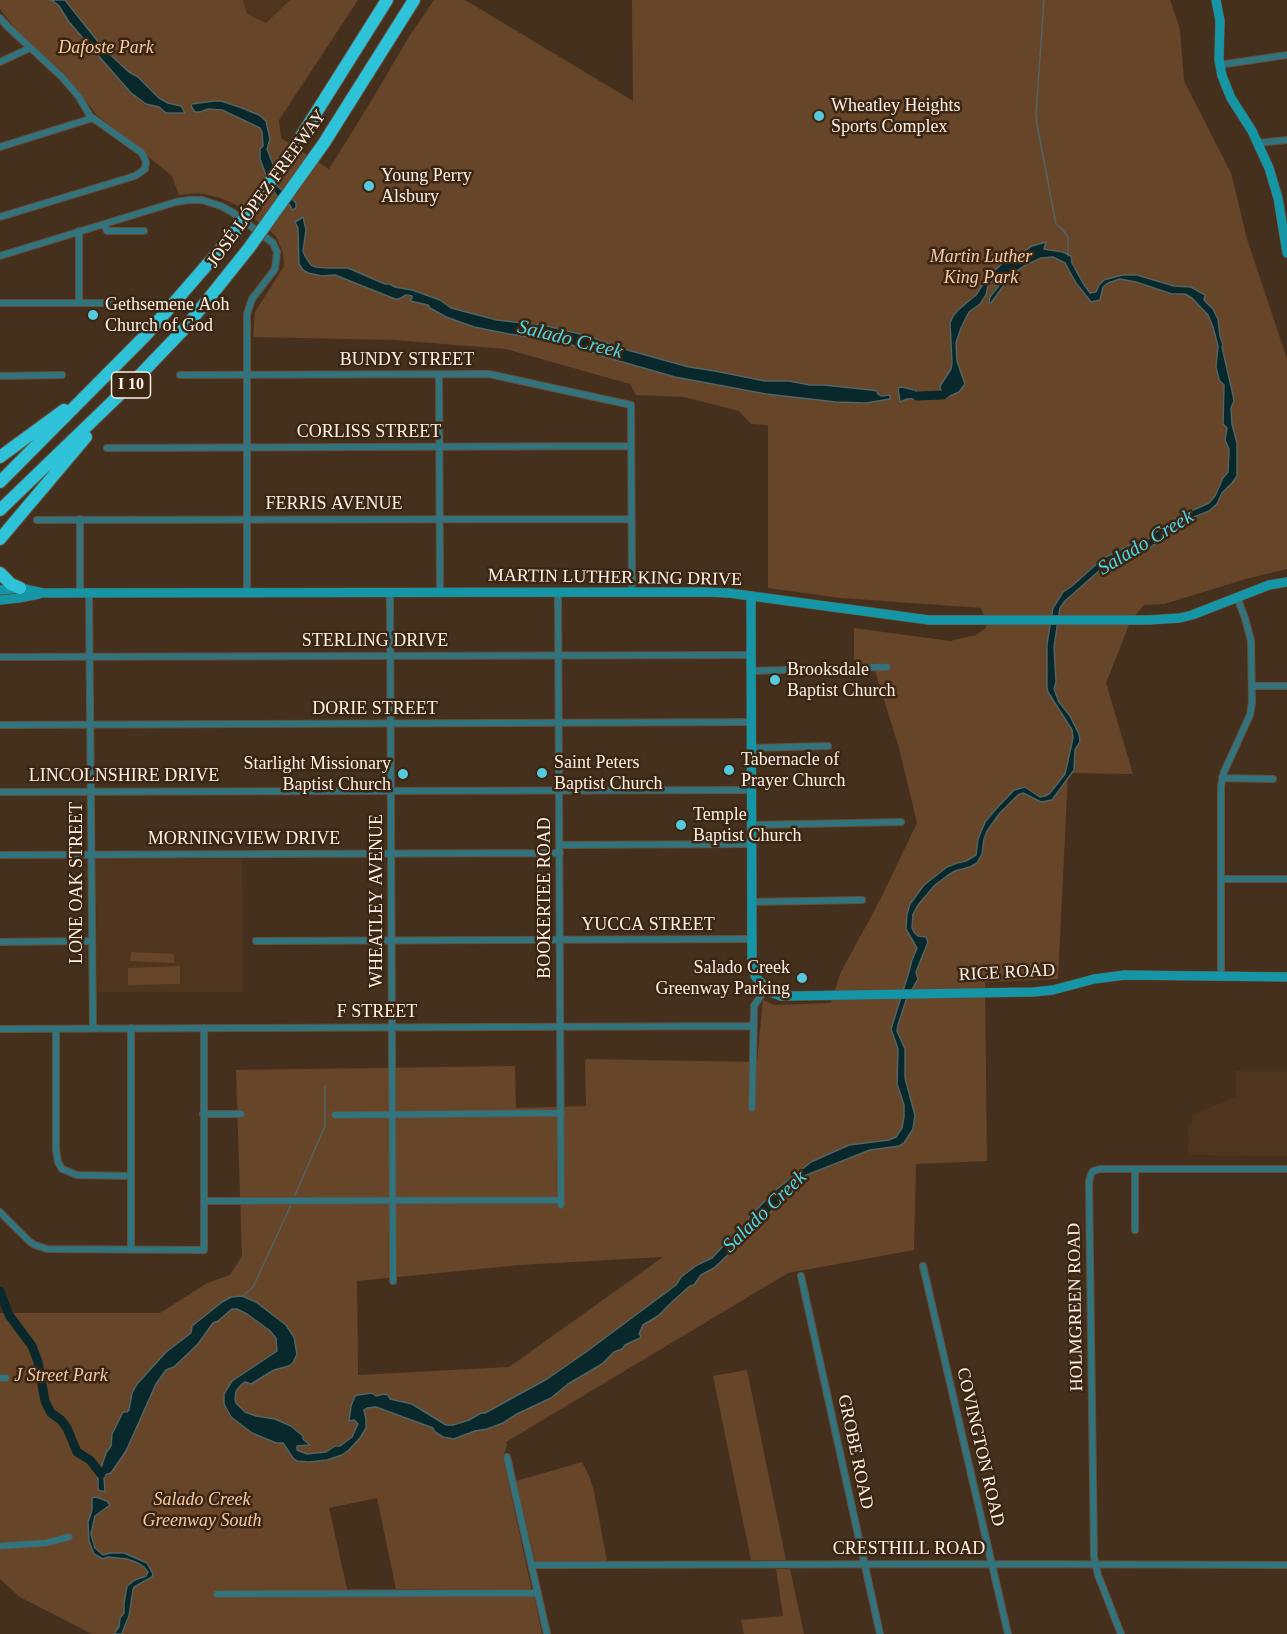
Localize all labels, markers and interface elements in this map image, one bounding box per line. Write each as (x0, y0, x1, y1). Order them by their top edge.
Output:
park label: Dafoste Park (58, 37, 154, 59)
place label: Wheatley Heights Sports Complex (831, 95, 960, 138)
street label: JOSÉ LÓPEZ FREEWAY (203, 106, 331, 272)
marker: Wheatley Heights Sports Complex (812, 109, 826, 123)
place label: Young Perry Alsbury (381, 165, 472, 207)
marker: Young Perry Alsbury (362, 179, 376, 193)
park label: Martin Luther King Park (930, 246, 1032, 288)
place label: Gethsemene Aoh Church of God (105, 294, 229, 336)
marker: Gethsemene Aoh Church of God (86, 308, 100, 322)
water label: Salado Creek (515, 315, 625, 365)
street label: BUNDY STREET (340, 349, 474, 371)
road number: I 10 (112, 372, 150, 398)
street label: CORLISS STREET (297, 421, 441, 443)
street label: FERRIS AVENUE (265, 493, 403, 515)
water label: Salado Creek (1094, 505, 1198, 581)
street label: MARTIN LUTHER KING DRIVE (488, 565, 742, 591)
street label: STERLING DRIVE (302, 630, 448, 652)
place label: Brooksdale Baptist Church (787, 659, 895, 702)
marker: Brooksdale Baptist Church (768, 673, 782, 687)
street label: DORIE STREET (312, 698, 438, 720)
place label: Tabernacle of Prayer Church (741, 749, 845, 792)
place label: Saint Peters Baptist Church (554, 752, 662, 795)
place label: Starlight Missionary Baptist Church (244, 753, 391, 795)
marker: Tabernacle of Prayer Church (722, 763, 736, 777)
street label: LINCOLNSHIRE DRIVE (29, 765, 219, 787)
marker: Saint Peters Baptist Church (535, 766, 549, 780)
marker: Starlight Missionary Baptist Church (396, 767, 410, 781)
street label: LONE OAK STREET (66, 802, 88, 964)
place label: Temple Baptist Church (693, 804, 801, 846)
street label: WHEATLEY AVENUE (366, 814, 388, 988)
street label: BOOKERTEE ROAD (534, 817, 556, 979)
marker: Temple Baptist Church (674, 818, 688, 832)
street label: MORNINGVIEW DRIVE (148, 828, 340, 850)
street label: YUCCA STREET (581, 914, 715, 936)
place label: Salado Creek Greenway Parking (656, 957, 790, 1000)
street label: RICE ROAD (958, 960, 1056, 986)
marker: Salado Creek Greenway Parking (795, 971, 809, 985)
street label: F STREET (337, 1001, 417, 1023)
water label: Salado Creek (718, 1166, 812, 1258)
street label: HOLMGREEN ROAD (1064, 1223, 1088, 1391)
park label: J Street Park (14, 1365, 108, 1387)
street label: COVINGTON ROAD (951, 1366, 1009, 1528)
street label: GROBE ROAD (832, 1393, 878, 1511)
park label: Salado Creek Greenway South (143, 1489, 261, 1532)
street label: CRESTHILL ROAD (833, 1538, 985, 1560)

